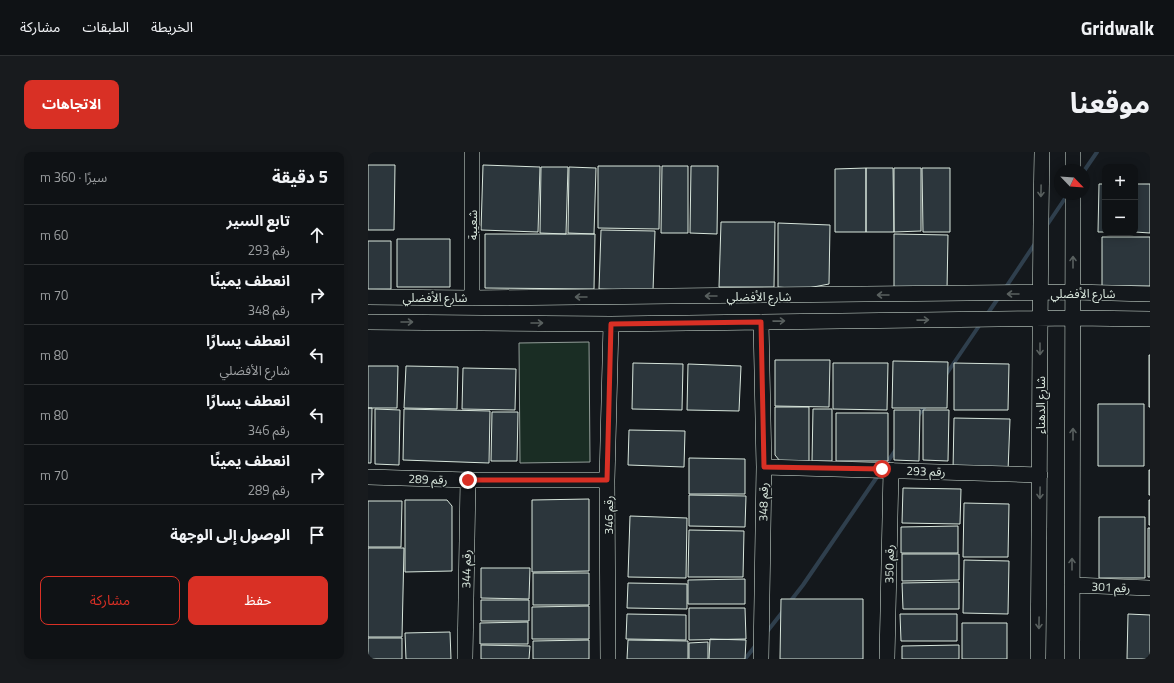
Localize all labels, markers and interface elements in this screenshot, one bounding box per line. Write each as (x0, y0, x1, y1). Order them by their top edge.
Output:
text: Gridwalk (1081, 13, 1154, 42)
text: مشاركة (20, 16, 60, 37)
text: الطبقات (82, 16, 129, 37)
text: الخريطة (151, 16, 193, 37)
button: الاتجاهات (24, 80, 119, 129)
text: موقعنا (1070, 81, 1150, 124)
text: 5 دقيقة (272, 164, 328, 190)
north arrow (1054, 164, 1090, 200)
map controls (1102, 164, 1138, 236)
button: + (1102, 164, 1138, 200)
text: سيرًا · 360 m (40, 167, 107, 187)
one-way arrow (1037, 184, 1045, 197)
button: − (1102, 200, 1138, 236)
text: تابع السير (227, 209, 290, 232)
street label: شعيبة (463, 210, 482, 240)
icon: ahead (306, 224, 328, 246)
text: 60 m (40, 225, 68, 245)
text: رقم 293 (248, 240, 290, 260)
one-way arrow (1069, 256, 1077, 269)
text: انعطف يمينًا (210, 269, 290, 292)
icon: right (306, 284, 328, 306)
street label: شارع الأفضلي (1050, 284, 1116, 303)
text: 70 m (40, 285, 68, 305)
street label: شارع الأفضلي (726, 287, 792, 306)
street label: شارع الأفضلي (402, 288, 468, 307)
one-way arrow (1007, 290, 1020, 298)
one-way arrow (877, 291, 890, 299)
one-way arrow (705, 292, 718, 300)
one-way arrow (575, 293, 588, 301)
text: رقم 348 (248, 300, 290, 320)
one-way arrow (916, 316, 929, 324)
one-way arrow (400, 318, 413, 326)
one-way arrow (772, 318, 785, 325)
one-way arrow (530, 319, 543, 327)
text: انعطف يسارًا (206, 329, 290, 352)
one-way arrow (1036, 342, 1044, 355)
icon: left (306, 344, 328, 366)
text: 80 m (40, 345, 68, 365)
text: شارع الأفضلي (220, 360, 290, 380)
street label: شارع الدهناء (1031, 376, 1050, 434)
text: انعطف يسارًا (206, 389, 290, 412)
icon: left (306, 404, 328, 426)
text: 80 m (40, 405, 68, 425)
text: رقم 346 (248, 420, 290, 440)
one-way arrow (1069, 428, 1077, 441)
text: انعطف يمينًا (210, 449, 290, 472)
route start (873, 460, 891, 478)
street label: رقم 293 (906, 461, 946, 481)
icon: right (306, 464, 328, 486)
text: 70 m (40, 465, 68, 485)
street label: رقم 289 (408, 469, 448, 489)
route end (459, 471, 477, 489)
text: رقم 289 (248, 480, 290, 500)
street label: رقم 348 (753, 482, 773, 522)
one-way arrow (1036, 486, 1044, 499)
street label: رقم 346 (599, 496, 618, 534)
text: الوصول إلى الوجهة (170, 523, 290, 546)
icon: arrive (306, 524, 328, 546)
street label: رقم 350 (879, 544, 899, 584)
street label: رقم 344 (456, 549, 476, 589)
one-way arrow (1068, 558, 1076, 571)
button: مشاركة (40, 576, 180, 625)
button: حفظ (188, 576, 328, 625)
street label: رقم 301 (1091, 576, 1131, 598)
one-way arrow (1035, 616, 1043, 629)

